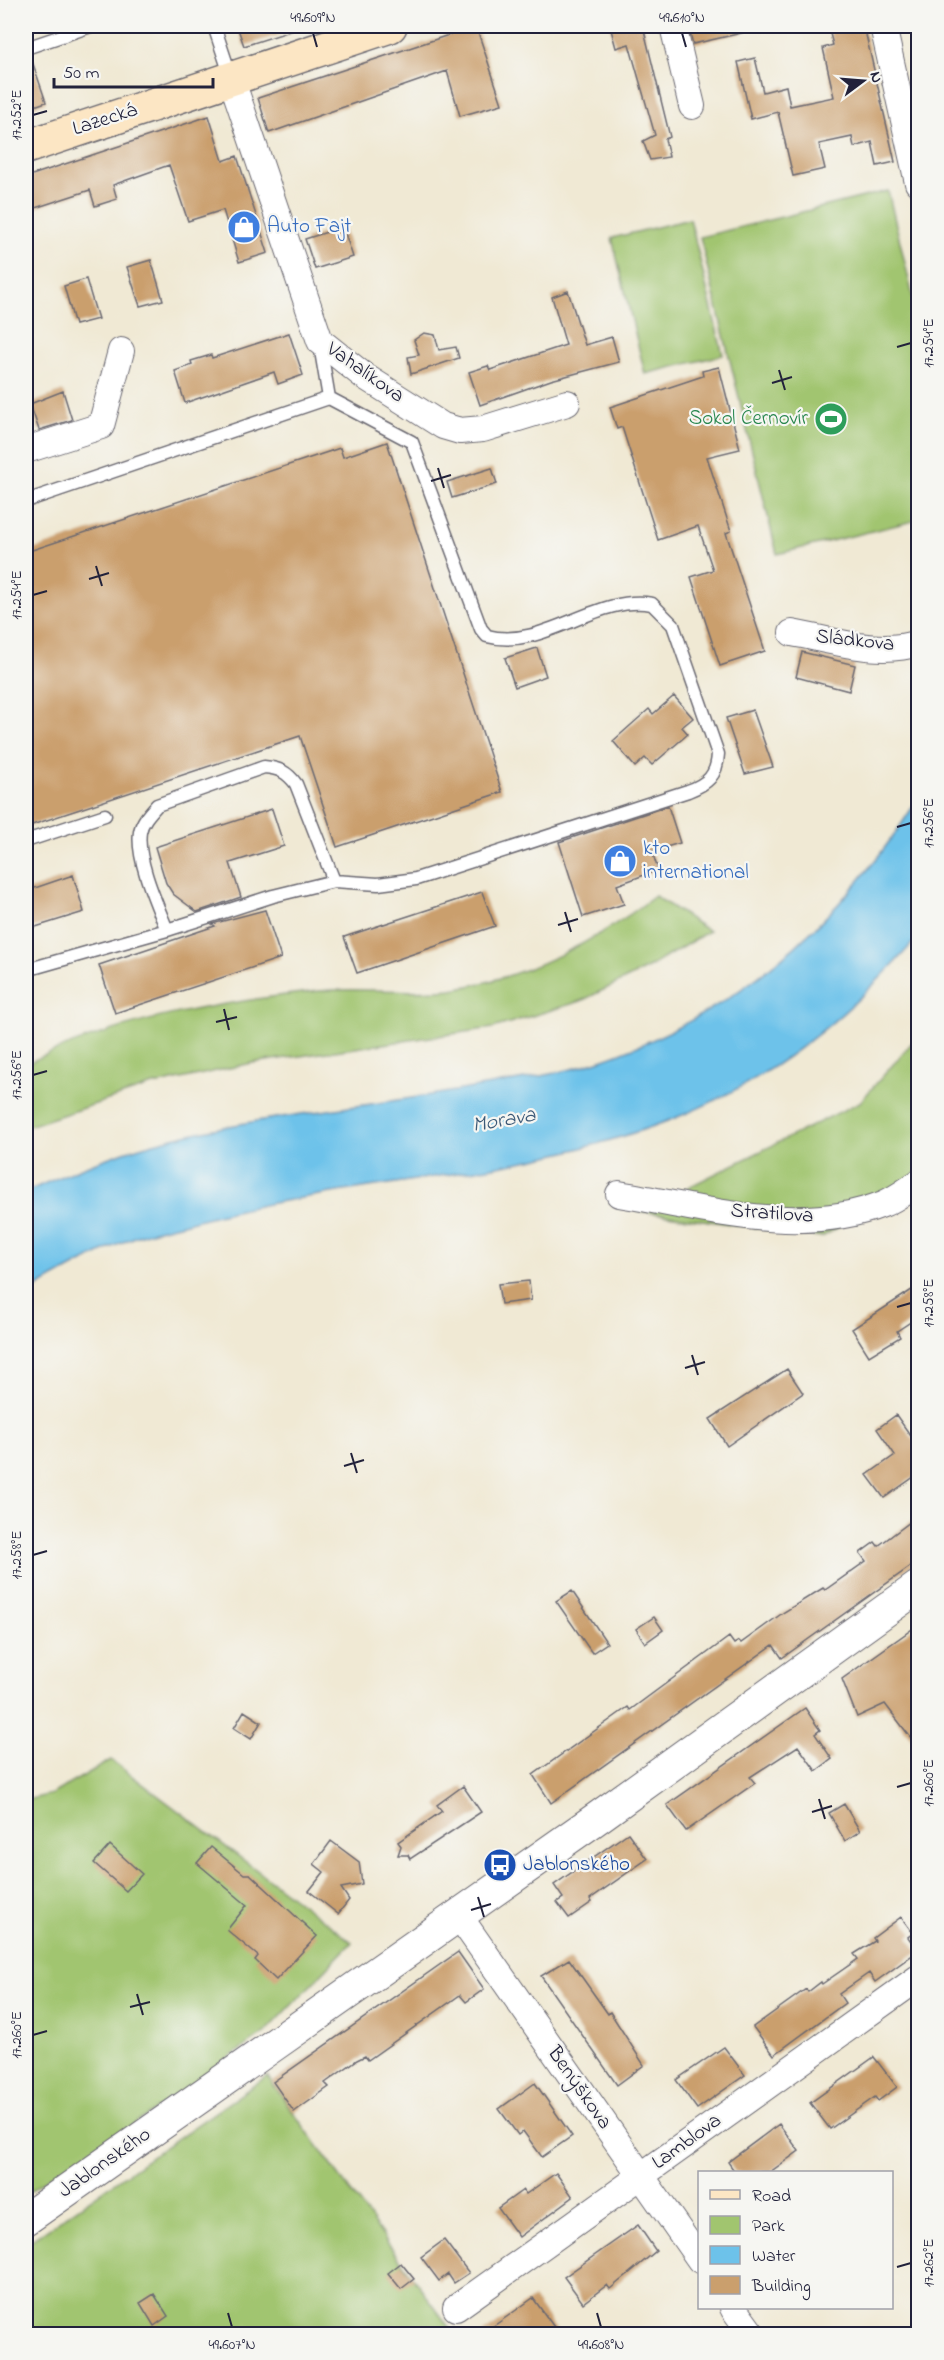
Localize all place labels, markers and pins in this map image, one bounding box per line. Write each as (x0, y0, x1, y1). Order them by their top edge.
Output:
shop icon: Auto Fajt (226, 209, 262, 245)
place label: Auto Fajt (267, 212, 351, 242)
sports icon: Sokol Černovír (813, 401, 849, 437)
place label: Sokol Černovír (689, 404, 808, 434)
place label: kto international (643, 834, 749, 888)
shop icon: kto international (602, 843, 638, 879)
bus stop icon: Jablonského (482, 1847, 518, 1883)
place label: Jablonského (523, 1850, 630, 1880)

